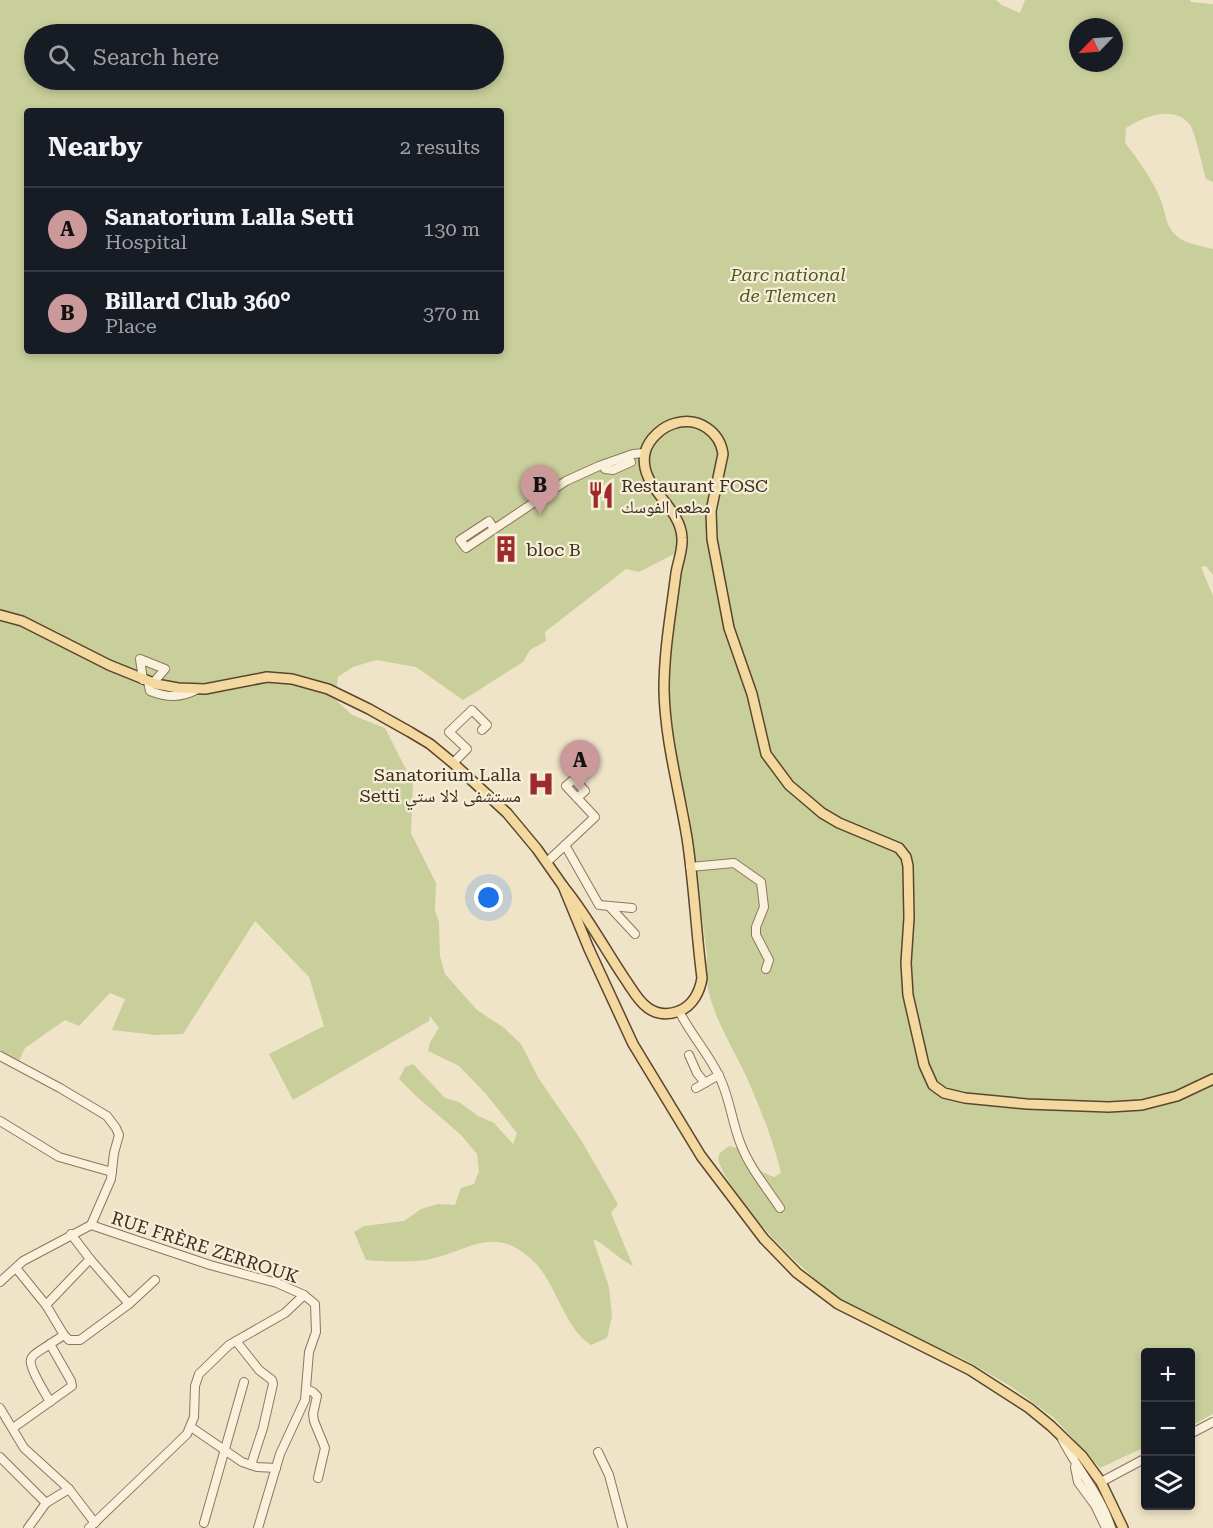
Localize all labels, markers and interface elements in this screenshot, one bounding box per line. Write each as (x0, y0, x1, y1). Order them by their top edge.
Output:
north arrow (1069, 18, 1123, 72)
search box (24, 24, 504, 90)
icon: search (45, 41, 78, 74)
text: Search here (93, 45, 219, 70)
text: Nearby (48, 132, 142, 162)
text: 2 results (400, 135, 480, 159)
text: Sanatorium Lalla Setti (105, 205, 354, 230)
text: A (60, 217, 75, 241)
text: 130 m (423, 217, 480, 241)
text: Hospital (105, 230, 187, 254)
park label: Parc national de Tlemcen (729, 264, 846, 306)
text: Billard Club 360° (105, 289, 291, 314)
text: B (60, 301, 75, 325)
text: 370 m (423, 301, 480, 325)
text: Place (105, 314, 157, 338)
pin: B (520, 466, 560, 515)
place label: Restaurant FOSC مطعم الفوسك (621, 475, 768, 519)
restaurant icon: Restaurant FOSC مطعم الفوسك (586, 480, 616, 510)
building icon: bloc B (491, 534, 521, 564)
place label: bloc B (526, 539, 581, 560)
pin: A (560, 740, 600, 790)
place label: Sanatorium Lalla Setti مستشفى لالا ستي (359, 764, 521, 810)
hospital icon: Sanatorium Lalla Setti مستشفى لالا ستي (526, 769, 556, 799)
your location (474, 883, 503, 912)
street label: RUE FRÈRE ZERROUK (109, 1207, 301, 1287)
map controls (1141, 1348, 1195, 1510)
button: + (1141, 1348, 1195, 1402)
button: − (1141, 1402, 1195, 1456)
button: layers (1141, 1456, 1195, 1510)

